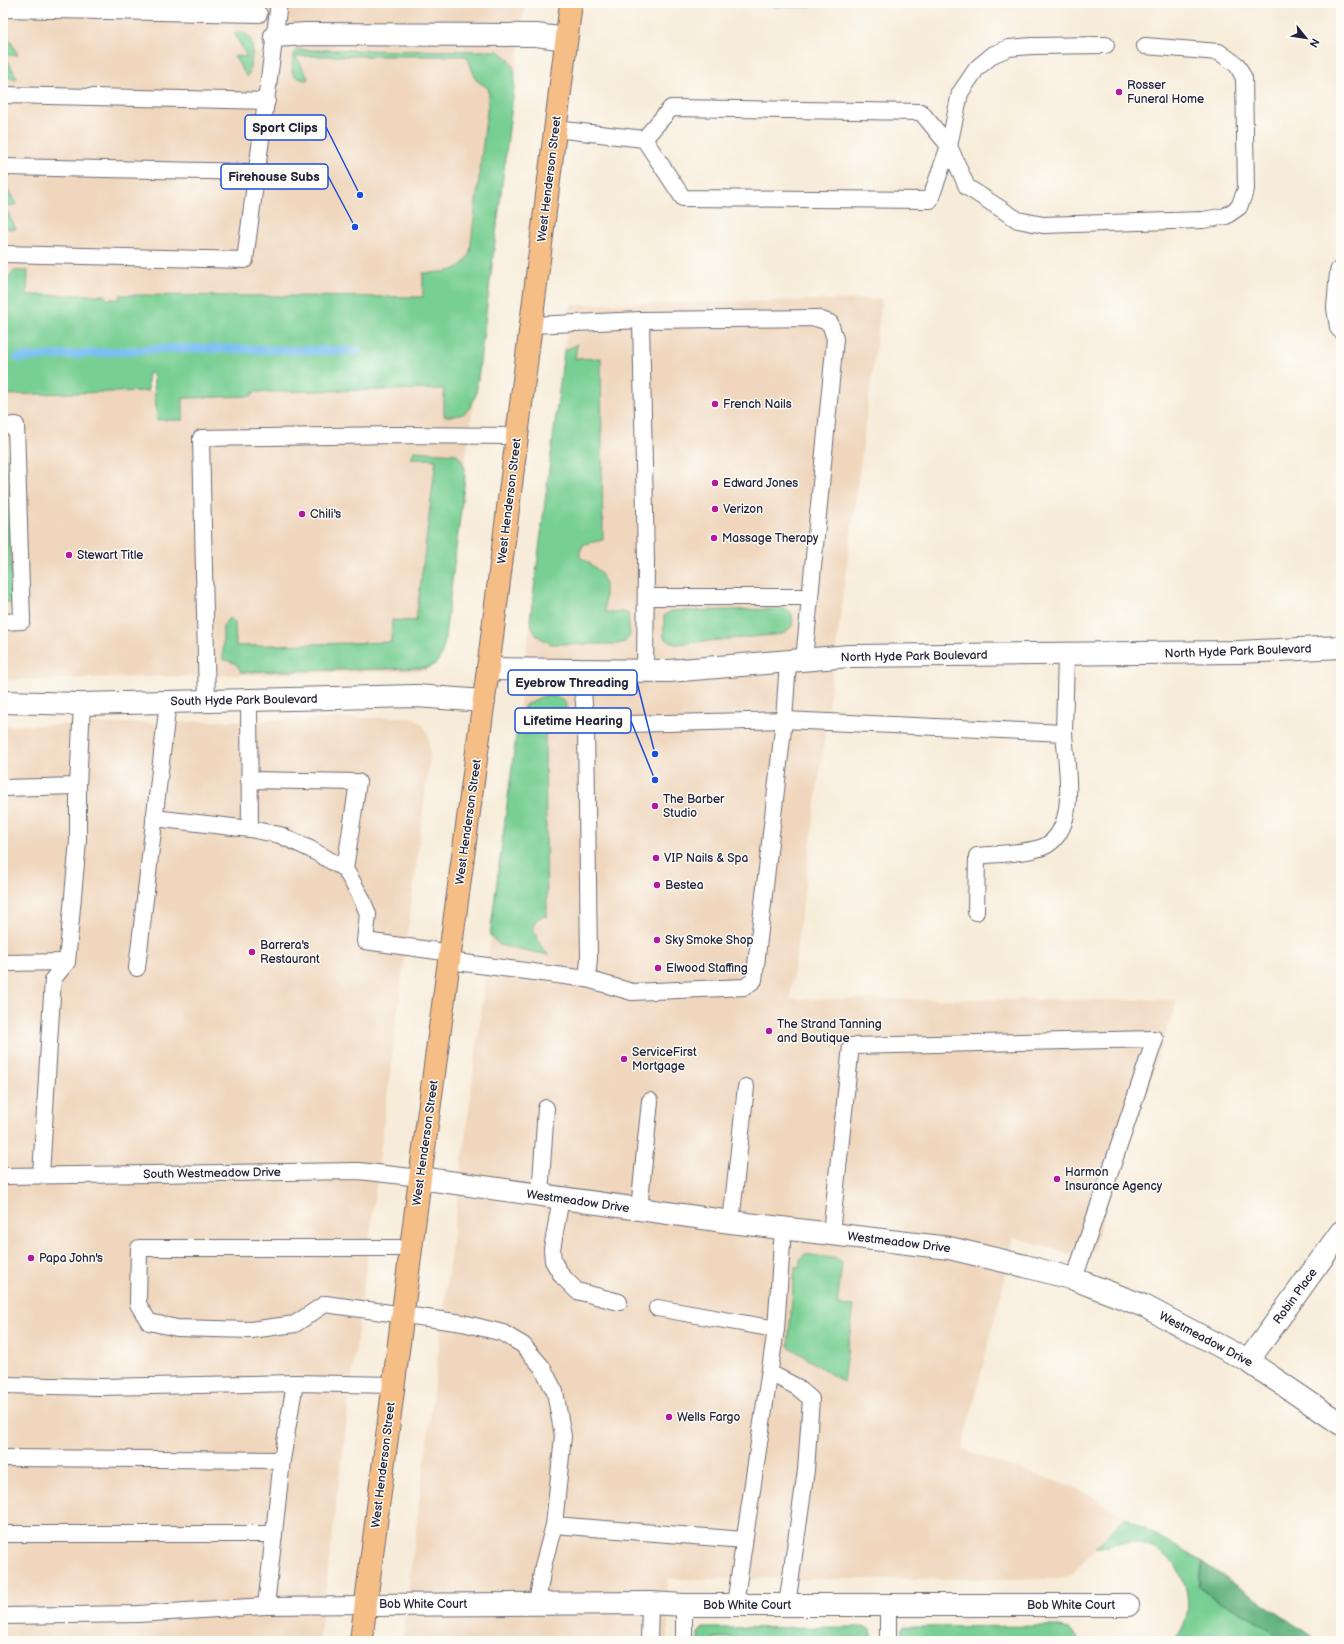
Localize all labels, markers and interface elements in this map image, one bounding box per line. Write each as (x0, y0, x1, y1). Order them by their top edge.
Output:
north arrow (1286, 18, 1326, 58)
text: N (1307, 36, 1322, 50)
place label: Rosser Funeral Home (1127, 78, 1204, 107)
marker: Rosser Funeral Home (1114, 87, 1124, 97)
callout: Sport Clips (245, 115, 326, 140)
street label: West Henderson Street (534, 115, 565, 243)
text: Sport Clips (252, 120, 318, 136)
callout: Firehouse Subs (221, 164, 328, 189)
text: Firehouse Subs (228, 169, 320, 185)
place label: French Nails (723, 397, 792, 412)
marker: French Nails (710, 399, 720, 409)
street label: West Henderson Street (494, 437, 525, 565)
place label: Edward Jones (723, 476, 798, 491)
marker: Edward Jones (710, 478, 720, 488)
place label: Verizon (723, 502, 763, 517)
marker: Verizon (710, 504, 720, 514)
place label: Chili's (310, 507, 341, 522)
marker: Chili's (297, 509, 307, 519)
place label: Massage Therapy (722, 531, 819, 546)
marker: Massage Therapy (709, 533, 719, 543)
place label: Stewart Title (77, 548, 143, 563)
marker: Stewart Title (64, 550, 74, 560)
street label: North Hyde Park Boulevard (1164, 641, 1312, 662)
street label: North Hyde Park Boulevard (840, 648, 988, 665)
callout: Eyebrow Threading (508, 670, 637, 695)
text: Eyebrow Threading (515, 675, 629, 691)
street label: South Hyde Park Boulevard (170, 692, 318, 709)
callout: Lifetime Hearing (515, 708, 631, 733)
text: Lifetime Hearing (523, 713, 623, 729)
street label: West Henderson Street (452, 758, 485, 886)
place label: The Barber Studio (663, 792, 725, 821)
marker: The Barber Studio (650, 801, 660, 811)
place label: VIP Nails & Spa (664, 851, 749, 866)
marker: VIP Nails & Spa (651, 853, 661, 863)
place label: Bestea (665, 878, 704, 893)
marker: Bestea (652, 880, 662, 890)
place label: Sky Smoke Shop (665, 933, 754, 948)
marker: Sky Smoke Shop (652, 935, 662, 945)
place label: Barrera's Restaurant (260, 938, 320, 967)
marker: Barrera's Restaurant (247, 947, 257, 957)
place label: Elwood Staffing (666, 961, 748, 976)
marker: Elwood Staffing (653, 963, 663, 973)
place label: The Strand Tanning and Boutique (777, 1017, 882, 1046)
marker: The Strand Tanning and Boutique (764, 1026, 774, 1036)
place label: ServiceFirst Mortgage (632, 1045, 697, 1074)
marker: ServiceFirst Mortgage (619, 1054, 629, 1064)
street label: West Henderson Street (409, 1079, 442, 1207)
street label: South Westmeadow Drive (143, 1165, 281, 1182)
place label: Harmon Insurance Agency (1065, 1165, 1163, 1194)
marker: Harmon Insurance Agency (1052, 1174, 1062, 1184)
street label: Westmeadow Drive (525, 1187, 630, 1216)
street label: Westmeadow Drive (846, 1229, 951, 1256)
place label: Papa John's (39, 1251, 103, 1266)
marker: Papa John's (26, 1253, 36, 1263)
street label: Robin Place (1270, 1265, 1321, 1327)
street label: Westmeadow Drive (1156, 1308, 1255, 1370)
street label: West Henderson Street (368, 1401, 399, 1529)
place label: Wells Fargo (677, 1410, 741, 1425)
marker: Wells Fargo (664, 1412, 674, 1422)
street label: Bob White Court (379, 1597, 467, 1612)
street label: Bob White Court (703, 1598, 791, 1613)
street label: Bob White Court (1027, 1598, 1115, 1613)

